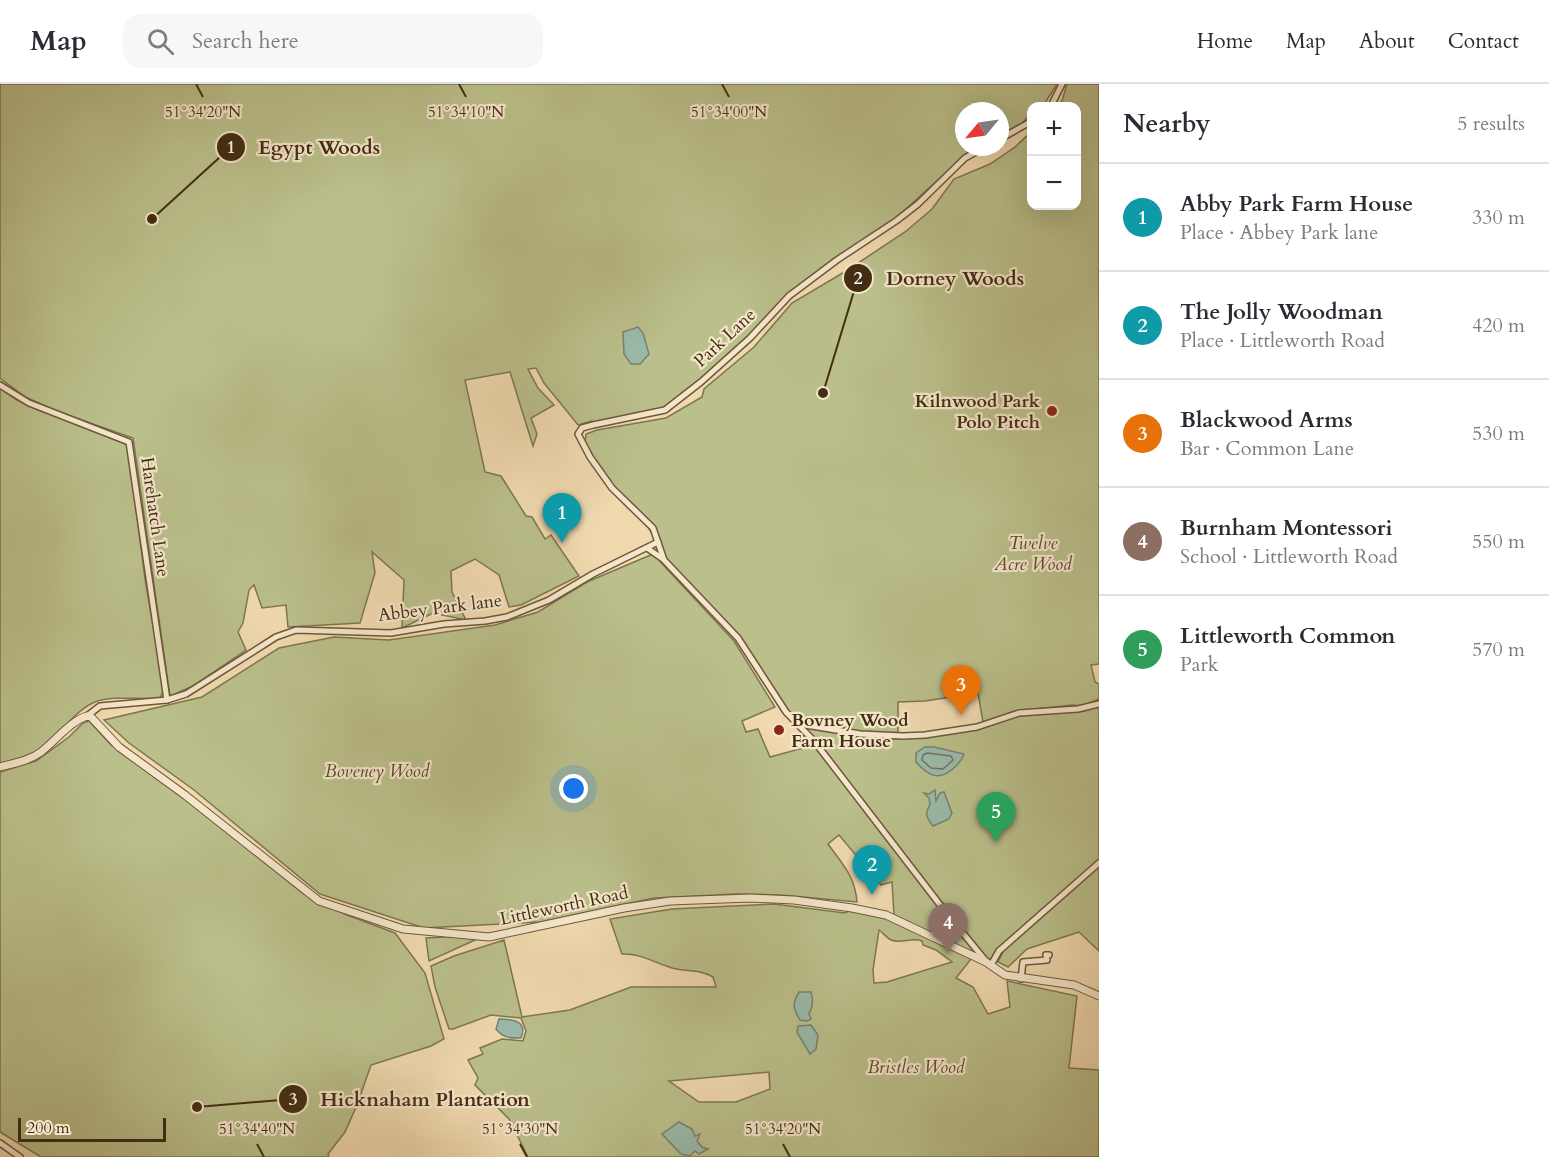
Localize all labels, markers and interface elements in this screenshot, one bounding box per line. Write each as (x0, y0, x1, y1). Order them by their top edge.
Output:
search box (123, 14, 543, 68)
text: Map (30, 22, 87, 60)
icon: search (144, 25, 177, 58)
text: Search here (192, 26, 299, 56)
text: Home (1197, 27, 1253, 56)
text: Map (1286, 27, 1326, 56)
text: About (1359, 27, 1415, 56)
text: Contact (1448, 27, 1519, 56)
text: 51°34'20"N (165, 102, 241, 122)
text: 51°34'10"N (428, 102, 504, 122)
text: 51°34'00"N (691, 102, 767, 122)
north arrow (955, 102, 1009, 156)
map controls (1027, 102, 1081, 210)
button: + (1027, 102, 1081, 156)
text: Nearby (1123, 106, 1211, 141)
text: 5 results (1457, 110, 1525, 137)
callout: Egypt Woods (216, 128, 392, 166)
text: Egypt Woods (258, 134, 380, 161)
text: 1 (226, 135, 236, 160)
button: − (1027, 156, 1081, 210)
text: Abby Park Farm House (1180, 189, 1413, 219)
text: 1 (1137, 204, 1148, 231)
text: 330 m (1472, 204, 1525, 231)
text: Place · Abbey Park lane (1180, 219, 1378, 246)
callout: Dorney Woods (843, 259, 1036, 297)
text: Dorney Woods (886, 265, 1024, 292)
text: 2 (853, 266, 863, 291)
text: The Jolly Woodman (1180, 297, 1383, 327)
street label: Park Lane (688, 303, 762, 373)
text: 2 (1137, 312, 1148, 339)
text: 420 m (1472, 312, 1525, 339)
text: Place · Littleworth Road (1180, 327, 1385, 354)
place label: Kilnwood Park Polo Pitch (915, 389, 1041, 435)
marker: Kilnwood Park Polo Pitch (1045, 404, 1059, 418)
text: Blackwood Arms (1180, 405, 1353, 435)
text: 3 (1137, 420, 1148, 447)
text: 530 m (1472, 420, 1525, 447)
text: Bar · Common Lane (1180, 435, 1354, 462)
street label: Harehatch Lane (134, 455, 176, 579)
pin: 1 (542, 494, 582, 543)
text: Burnham Montessori (1180, 513, 1393, 543)
text: 4 (1137, 528, 1148, 555)
text: 550 m (1472, 528, 1525, 555)
park label: Twelve Acre Wood (993, 531, 1073, 577)
text: School · Littleworth Road (1180, 543, 1398, 570)
street label: Abbey Park lane (377, 588, 503, 628)
text: Littleworth Common (1180, 621, 1396, 651)
text: 5 (1137, 636, 1148, 663)
text: 570 m (1472, 636, 1525, 663)
text: Park (1180, 651, 1218, 678)
pin: 3 (942, 666, 980, 715)
place label: Bovney Wood Farm House (791, 708, 909, 754)
marker: Bovney Wood Farm House (772, 723, 786, 737)
park label: Boveney Wood (325, 759, 431, 784)
your location (559, 774, 588, 803)
pin: 5 (976, 792, 1016, 842)
pin: 2 (852, 846, 892, 895)
street label: Littleworth Road (497, 880, 631, 932)
pin: 4 (928, 904, 968, 953)
park label: Bristles Wood (868, 1055, 966, 1080)
callout: Hicknaham Plantation (278, 1080, 542, 1118)
text: Hicknaham Plantation (320, 1086, 530, 1113)
text: 3 (288, 1087, 298, 1112)
scale bar (18, 1115, 166, 1142)
text: 200 m (27, 1117, 69, 1139)
text: 51°34'40"N (219, 1119, 295, 1139)
text: 51°34'30"N (482, 1119, 558, 1139)
text: 51°34'20"N (745, 1119, 821, 1139)

